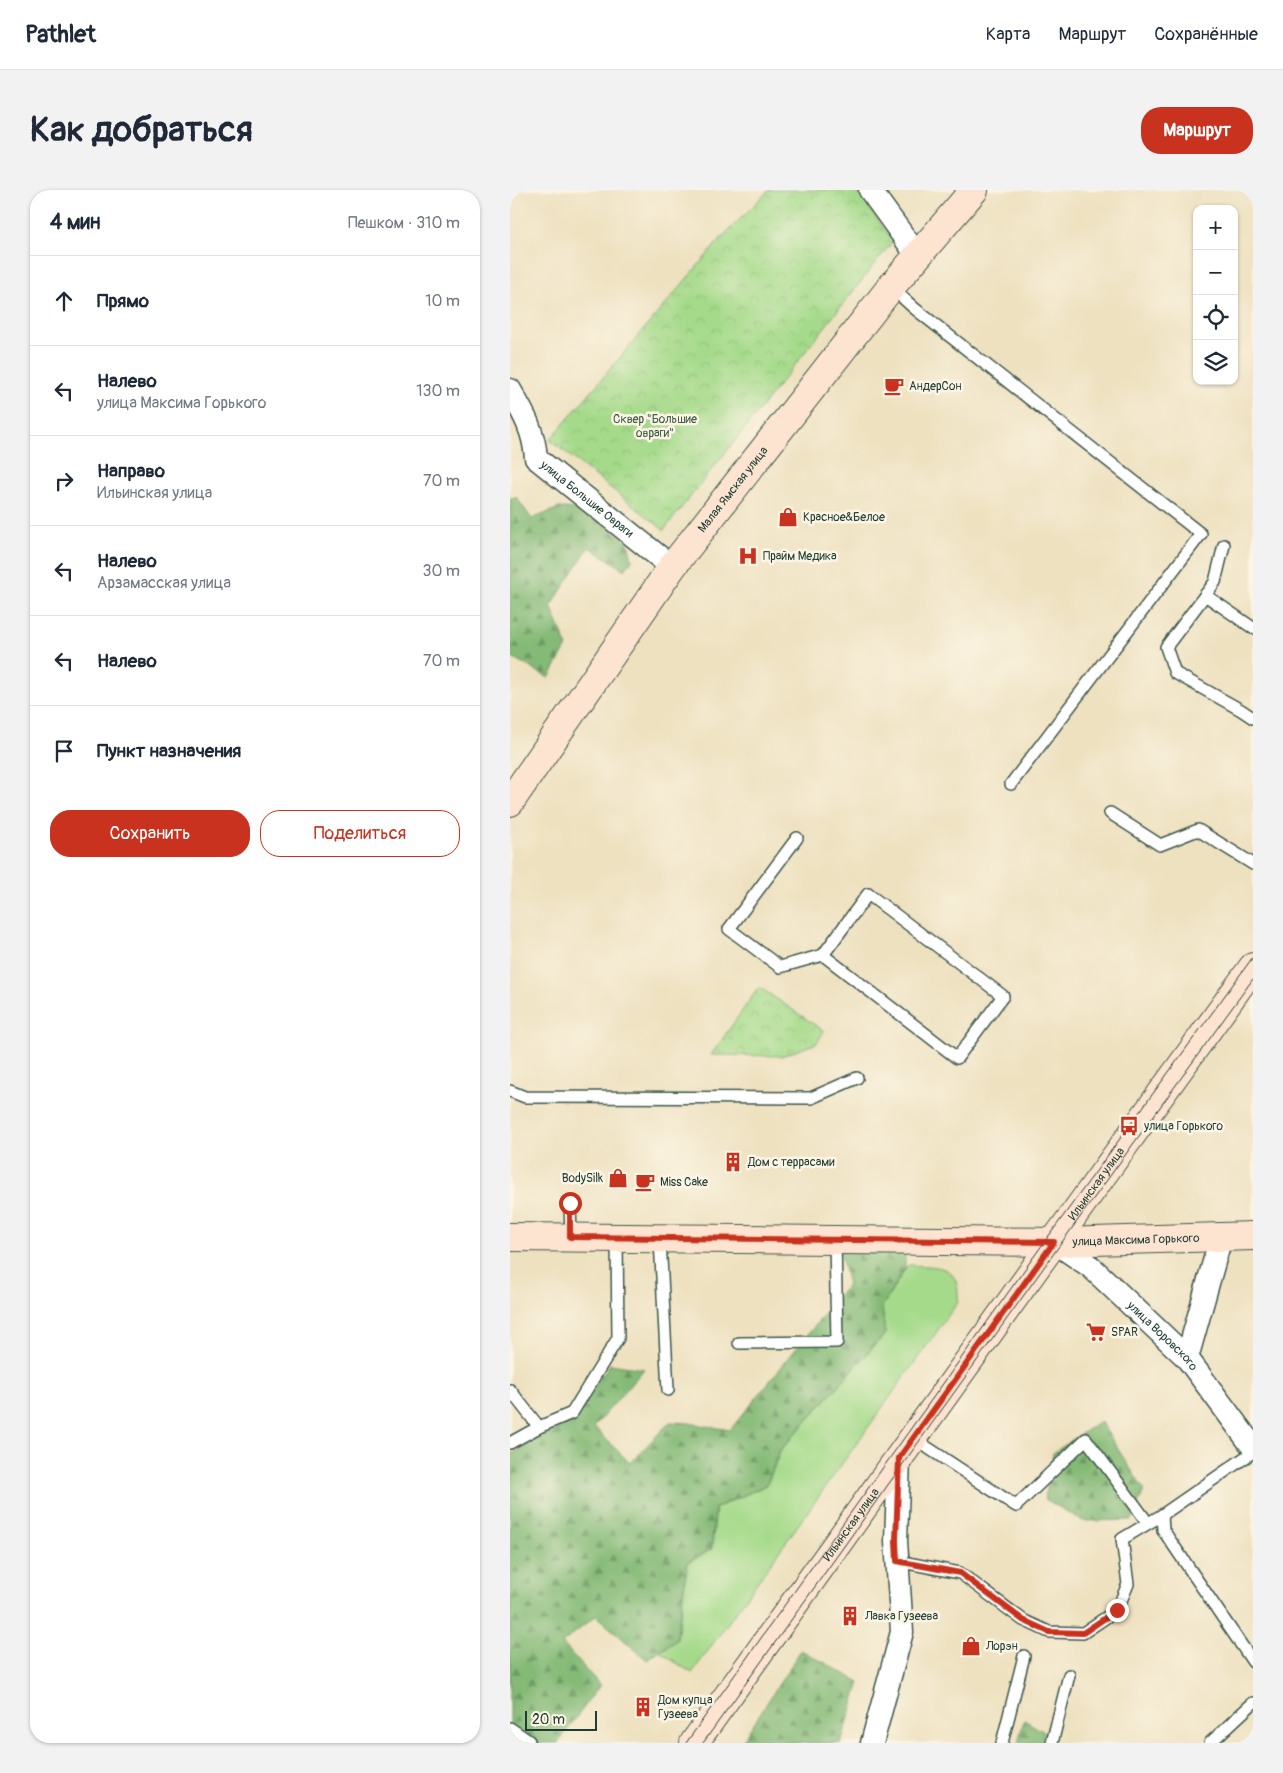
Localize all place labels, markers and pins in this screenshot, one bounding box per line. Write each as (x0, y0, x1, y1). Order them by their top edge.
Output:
cafe icon: АндерСон (883, 375, 905, 397)
place label: АндерСон (909, 379, 961, 394)
shop icon: Красное&Белое (777, 506, 799, 528)
place label: Красное&Белое (803, 510, 885, 525)
hospital icon: Прайм Медика (737, 545, 759, 567)
place label: Прайм Медика (763, 549, 837, 564)
bus stop icon: улица Горького (1118, 1115, 1140, 1137)
place label: улица Горького (1143, 1119, 1224, 1134)
building icon: Дом с террасами (722, 1151, 744, 1173)
place label: Дом с террасами (747, 1155, 835, 1170)
shop icon: BodySilk (607, 1167, 629, 1189)
place label: BodySilk (562, 1171, 603, 1186)
cafe icon: Miss Cake (634, 1171, 656, 1193)
place label: Miss Cake (660, 1175, 708, 1190)
supermarket icon: SPAR (1085, 1321, 1107, 1343)
place label: SPAR (1111, 1325, 1138, 1340)
building icon: Лавка Гузеева (839, 1605, 861, 1627)
place label: Лавка Гузеева (864, 1609, 938, 1624)
shop icon: Лорэн (960, 1635, 982, 1657)
place label: Лорэн (985, 1639, 1018, 1654)
place label: Дом купца Гузеева (657, 1693, 713, 1722)
building icon: Дом купца Гузеева (632, 1696, 654, 1718)

